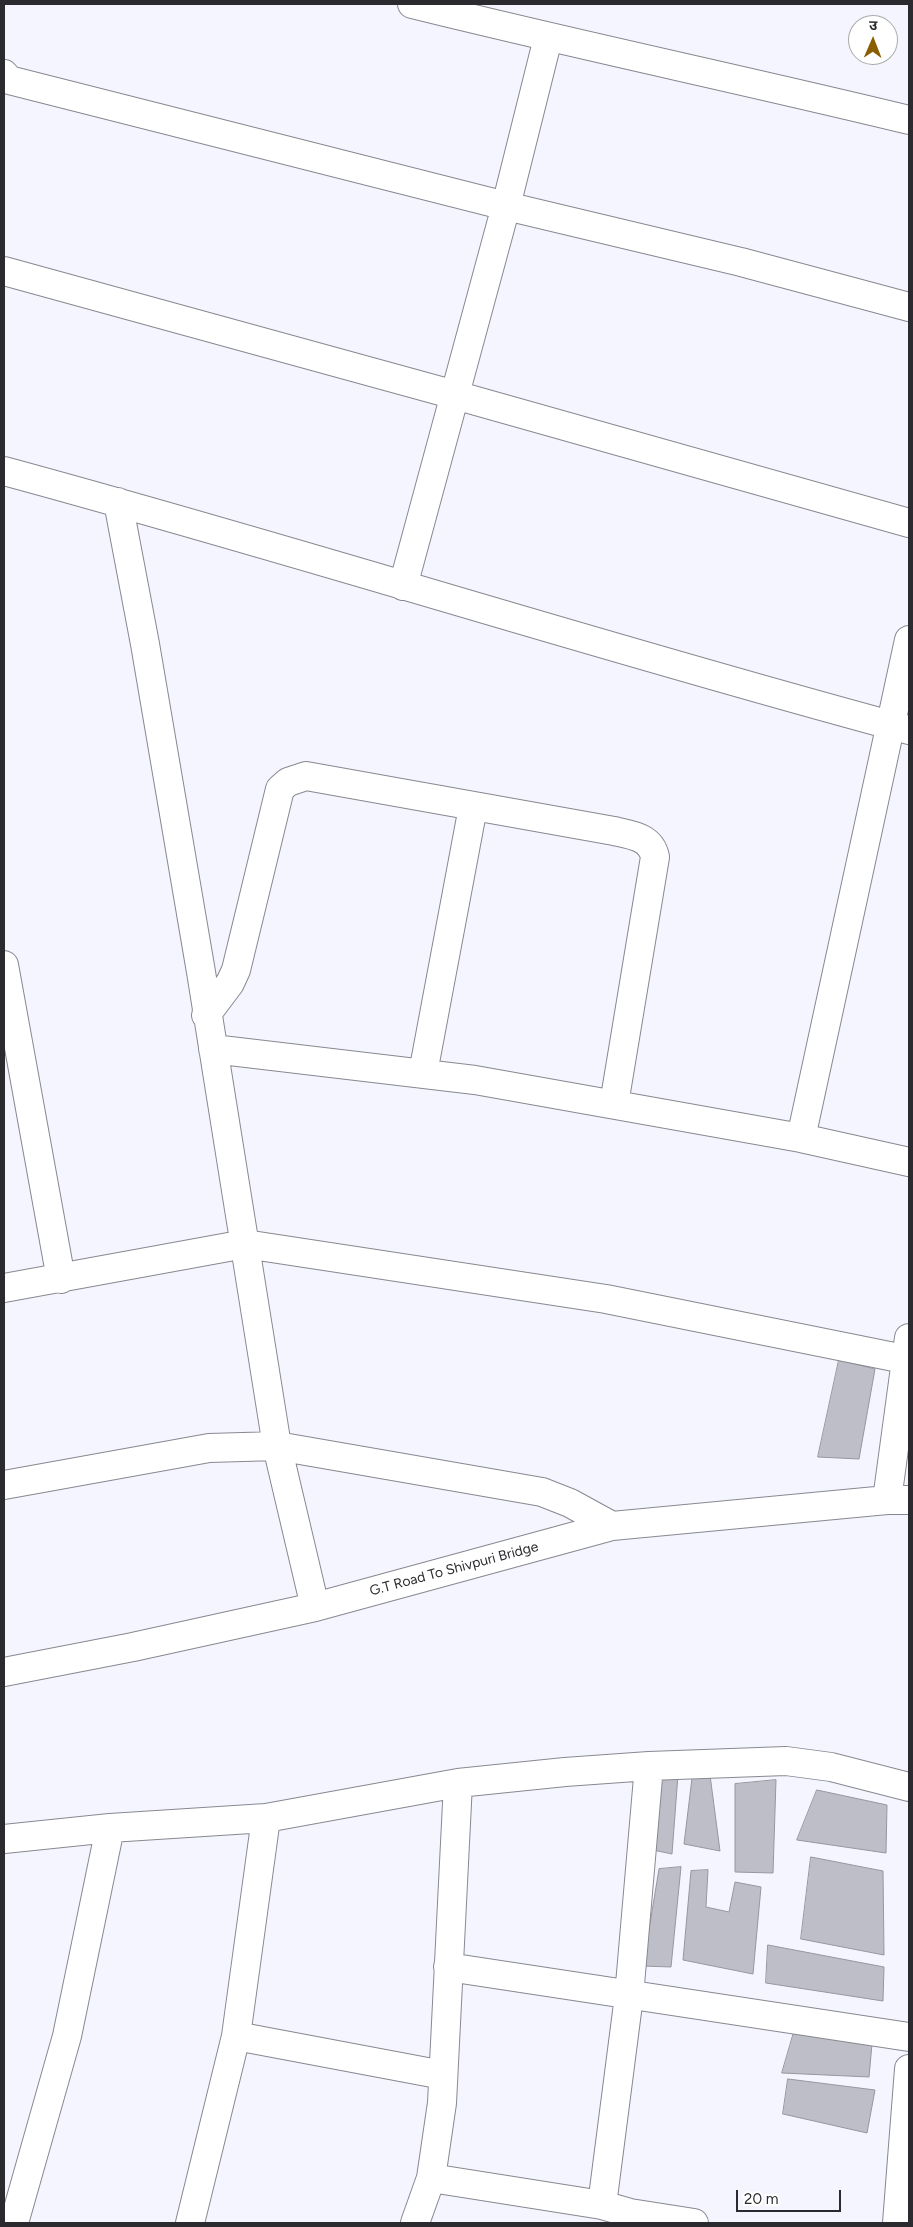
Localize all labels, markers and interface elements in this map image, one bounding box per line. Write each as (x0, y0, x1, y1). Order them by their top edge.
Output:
north arrow (848, 15, 898, 65)
text: उ (869, 17, 877, 34)
street label: G.T Road To Shivpuri Bridge (368, 1538, 540, 1600)
scale bar (738, 2180, 843, 2212)
text: 20 m (744, 2190, 778, 2208)

